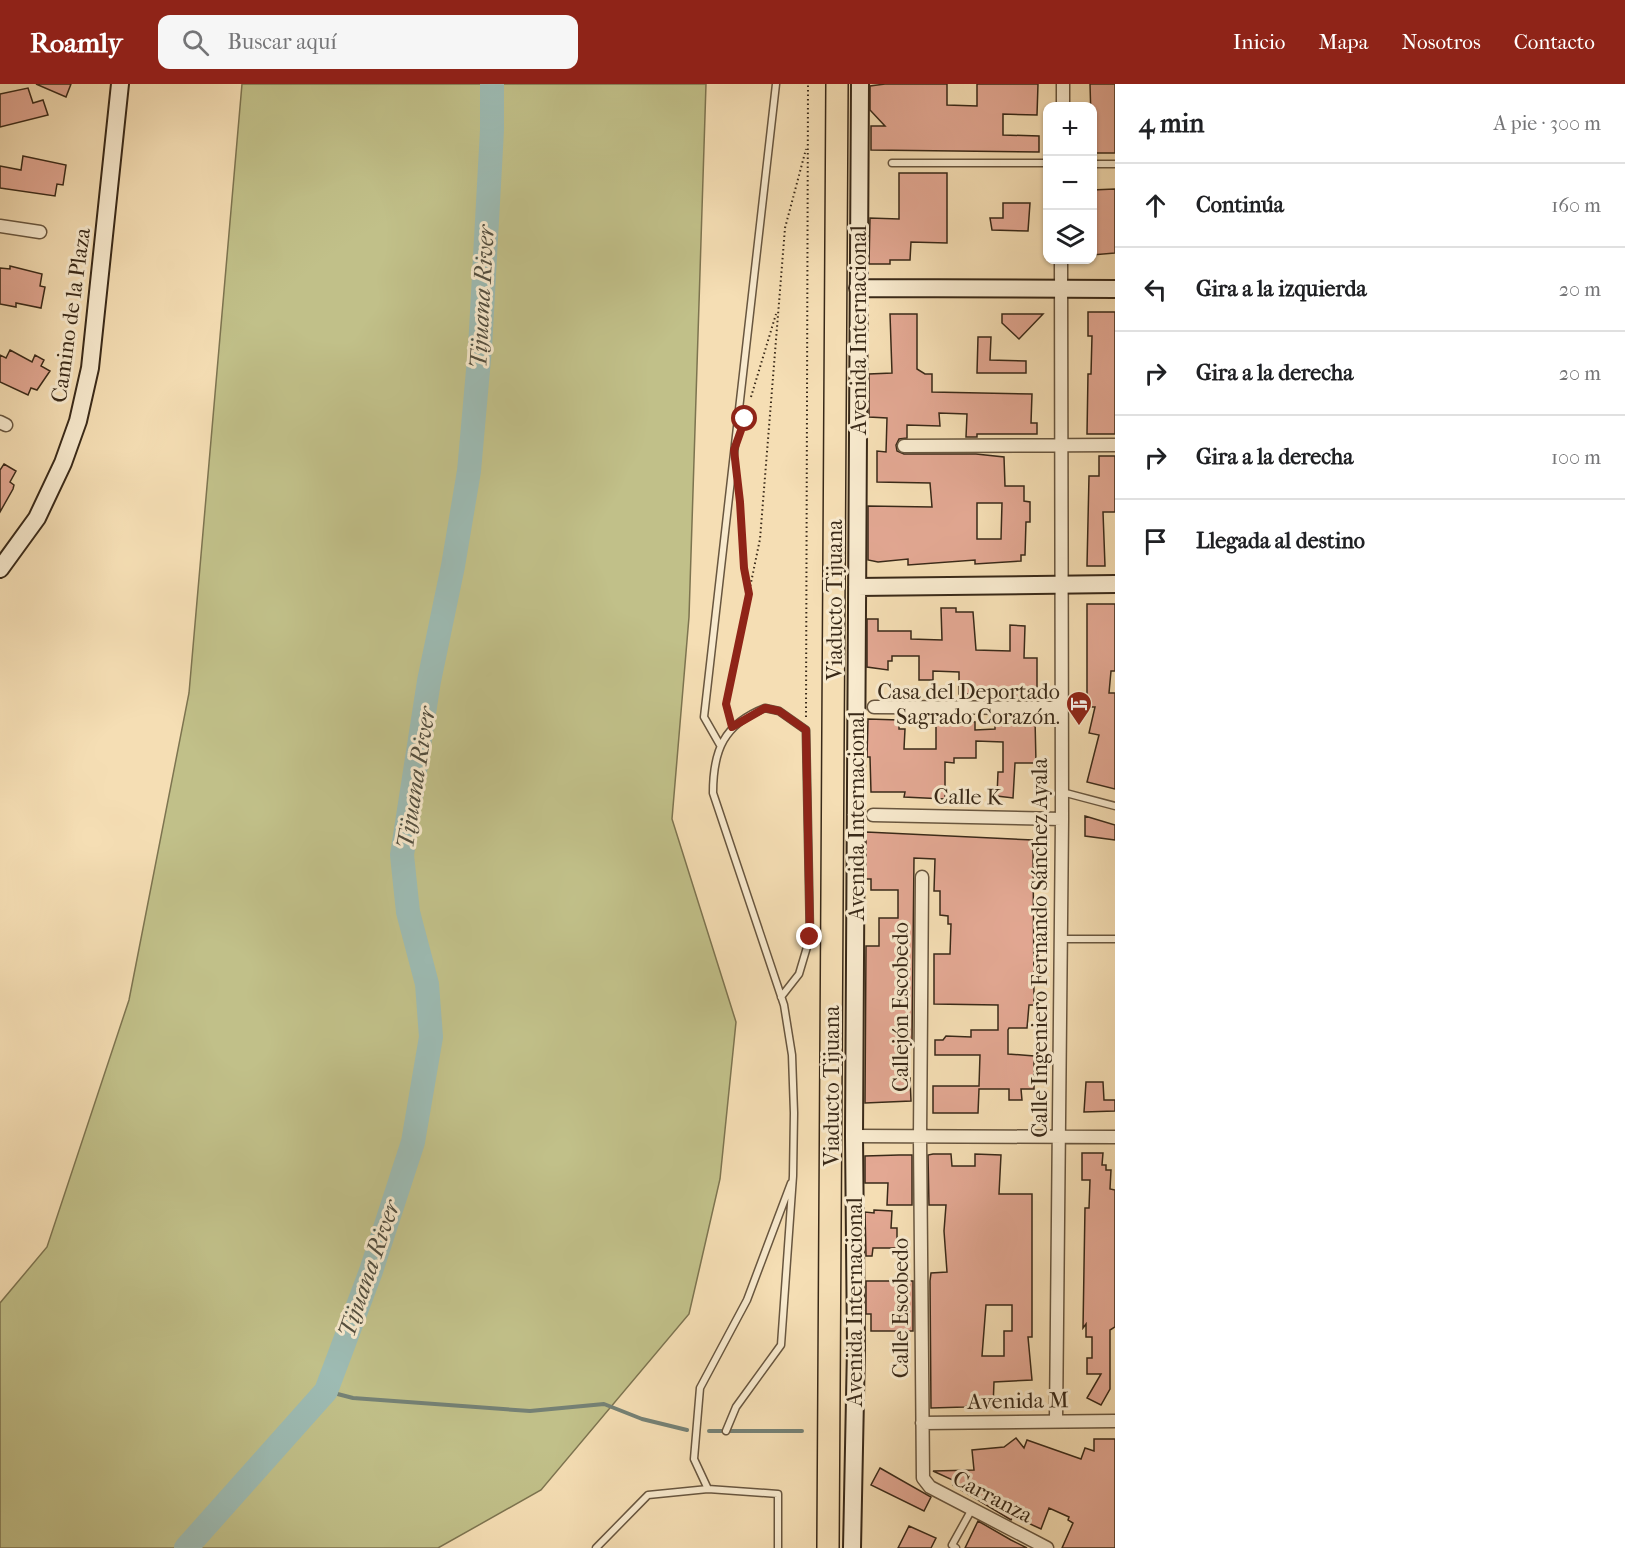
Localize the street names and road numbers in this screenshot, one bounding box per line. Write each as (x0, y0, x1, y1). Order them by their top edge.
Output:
street label: Camino de la Plaza (46, 225, 96, 404)
street label: Avenida Internacional (846, 225, 872, 436)
street label: Viaducto Tijuana (822, 519, 848, 681)
street label: Avenida Internacional (844, 711, 870, 922)
street label: Calle Ingeniero Fernando Sánchez Ayala (1027, 757, 1053, 1138)
street label: Calle K (933, 783, 1004, 811)
street label: Callejón Escobedo (888, 922, 914, 1092)
street label: Viaducto Tijuana (819, 1005, 845, 1167)
street label: Avenida Internacional (842, 1197, 868, 1408)
street label: Calle Escobedo (888, 1238, 914, 1378)
street label: Avenida M (966, 1387, 1069, 1415)
street label: Carranza (948, 1465, 1038, 1529)

